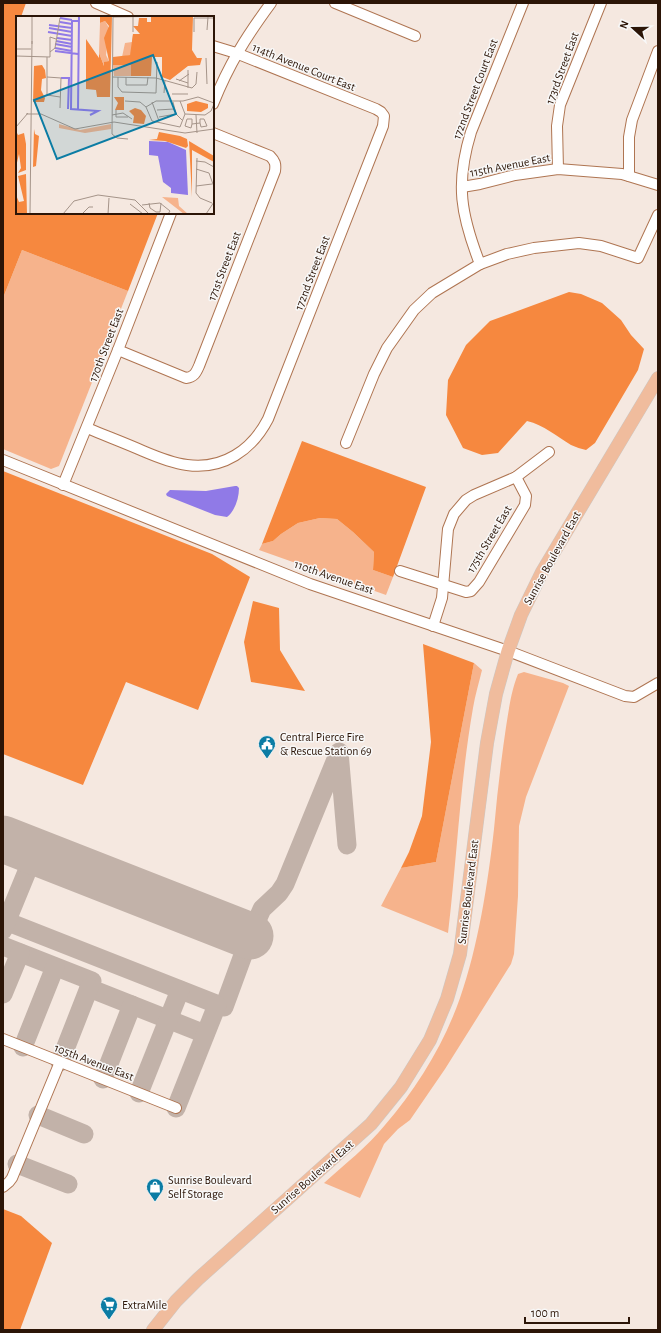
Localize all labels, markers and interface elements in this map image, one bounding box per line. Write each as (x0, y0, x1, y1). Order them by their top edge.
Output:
north arrow (613, 8, 653, 48)
inset map (16, 16, 214, 214)
text: N (618, 19, 631, 30)
street label: 173rd Street East (543, 30, 581, 106)
street label: 172nd Street Court East (450, 37, 500, 141)
street label: 114th Avenue Court East (251, 41, 357, 93)
street label: 115th Avenue East (469, 151, 551, 179)
street label: 171st Street East (205, 230, 243, 302)
street label: 172nd Street East (292, 234, 332, 312)
street label: 170th Street East (87, 307, 125, 383)
street label: 175th Street East (464, 503, 514, 575)
street label: Sunrise Boulevard East (521, 509, 583, 607)
street label: 110th Avenue East (293, 558, 375, 596)
place label: Central Pierce Fire & Rescue Station 69 (280, 731, 372, 757)
public building icon: Central Pierce Fire & Rescue Station 69 (257, 734, 277, 759)
street label: Sunrise Boulevard East (456, 839, 480, 945)
street label: 105th Avenue East (53, 1041, 135, 1083)
street label: Sunrise Boulevard East (268, 1138, 356, 1216)
place label: Sunrise Boulevard Self Storage (168, 1174, 252, 1200)
shop icon: Sunrise Boulevard Self Storage (145, 1177, 165, 1202)
supermarket icon: ExtraMile (99, 1295, 119, 1320)
place label: ExtraMile (122, 1299, 167, 1311)
scale bar (525, 1299, 629, 1325)
text: 100 m (531, 1307, 559, 1319)

